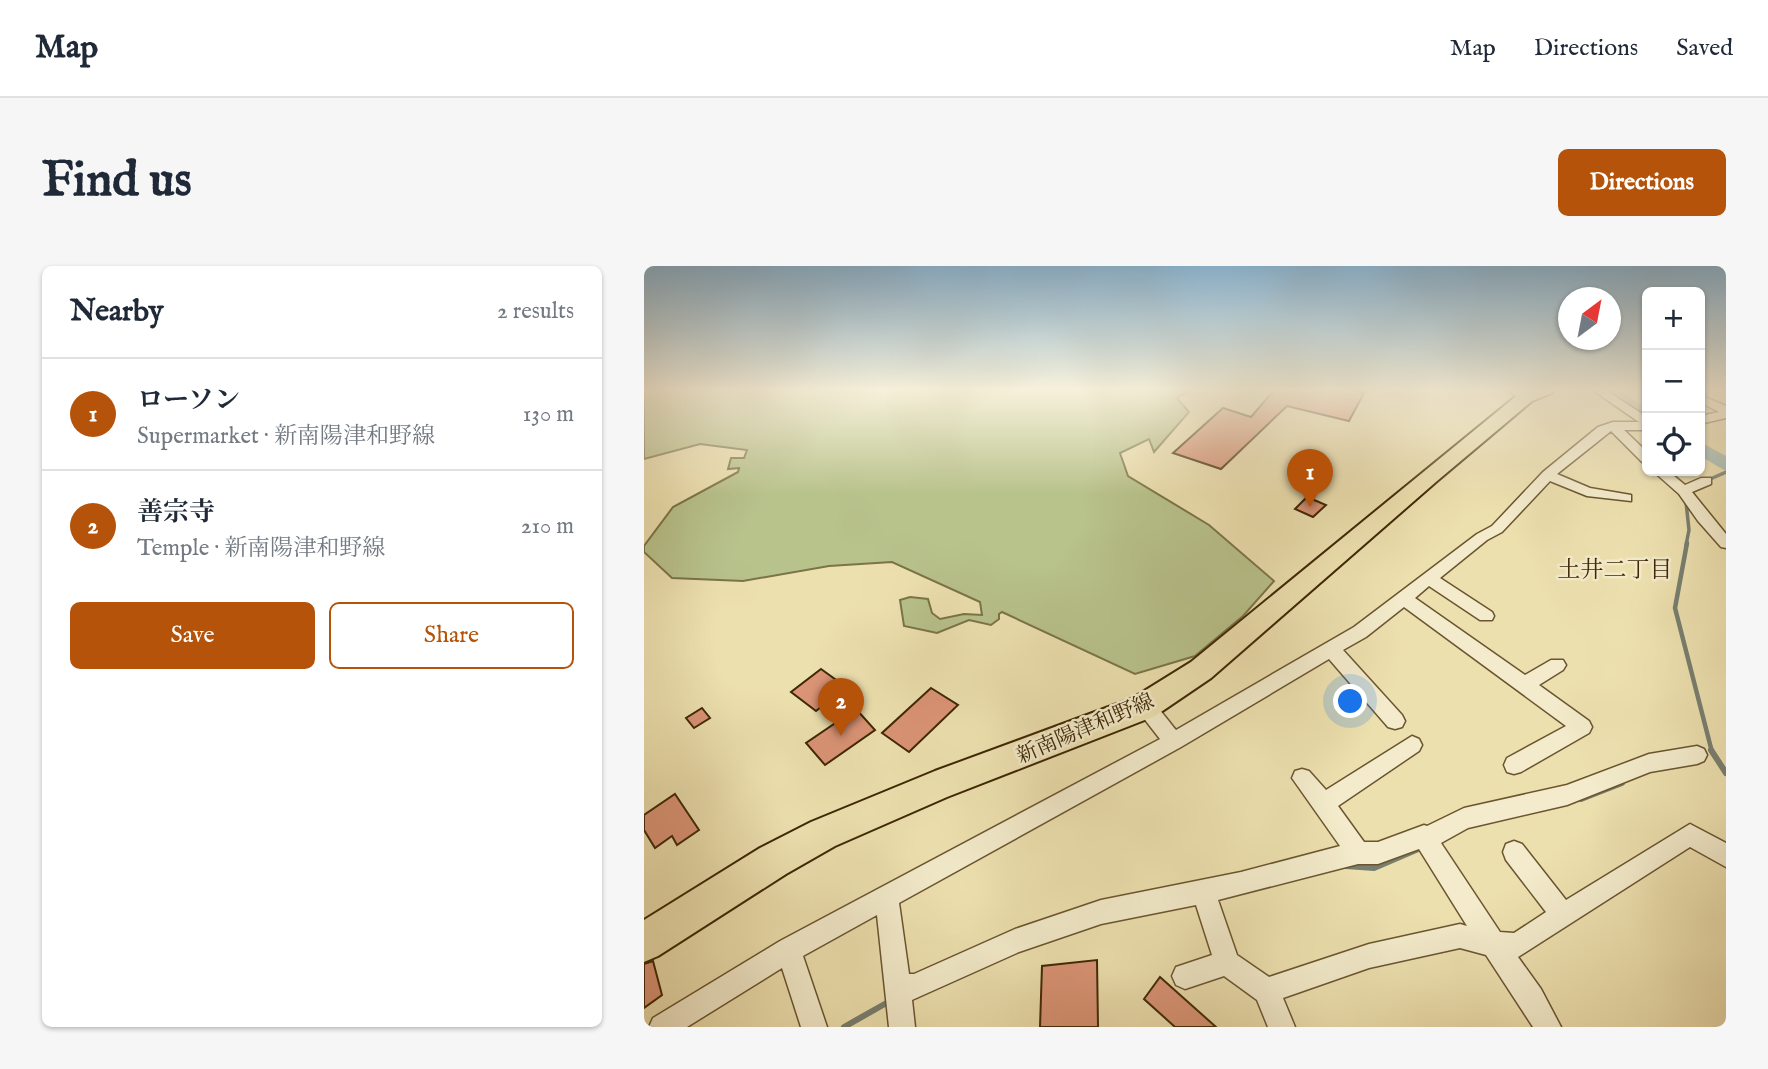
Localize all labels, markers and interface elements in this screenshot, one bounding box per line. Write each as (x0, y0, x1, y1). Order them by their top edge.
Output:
text: Map (35, 27, 98, 69)
text: Map (1450, 33, 1496, 64)
text: Directions (1534, 33, 1638, 64)
text: Saved (1676, 33, 1733, 64)
button: Directions (1558, 149, 1726, 216)
text: Find us (42, 151, 192, 213)
north arrow (1558, 287, 1621, 350)
map controls (1642, 287, 1705, 476)
button: + (1642, 287, 1705, 350)
text: Nearby (70, 293, 163, 331)
text: 2 results (497, 297, 574, 326)
button: − (1642, 350, 1705, 413)
text: ローソン (137, 384, 240, 417)
text: 1 (89, 400, 97, 429)
text: 130 m (523, 400, 574, 429)
button: locate (1642, 413, 1705, 476)
text: Supermarket · 新南陽津和野線 (137, 422, 435, 451)
pin: 1 (1287, 449, 1333, 507)
text: 善宗寺 (137, 496, 215, 529)
text: 2 (88, 512, 98, 541)
text: 210 m (521, 512, 574, 541)
text: Temple · 新南陽津和野線 (137, 534, 385, 563)
district label: 土井二丁目 (1558, 556, 1673, 585)
button: Save (70, 602, 315, 669)
button: Share (329, 602, 574, 669)
pin: 2 (818, 678, 864, 736)
your location (1333, 684, 1367, 718)
street label: 新南陽津和野線 (1013, 688, 1159, 771)

